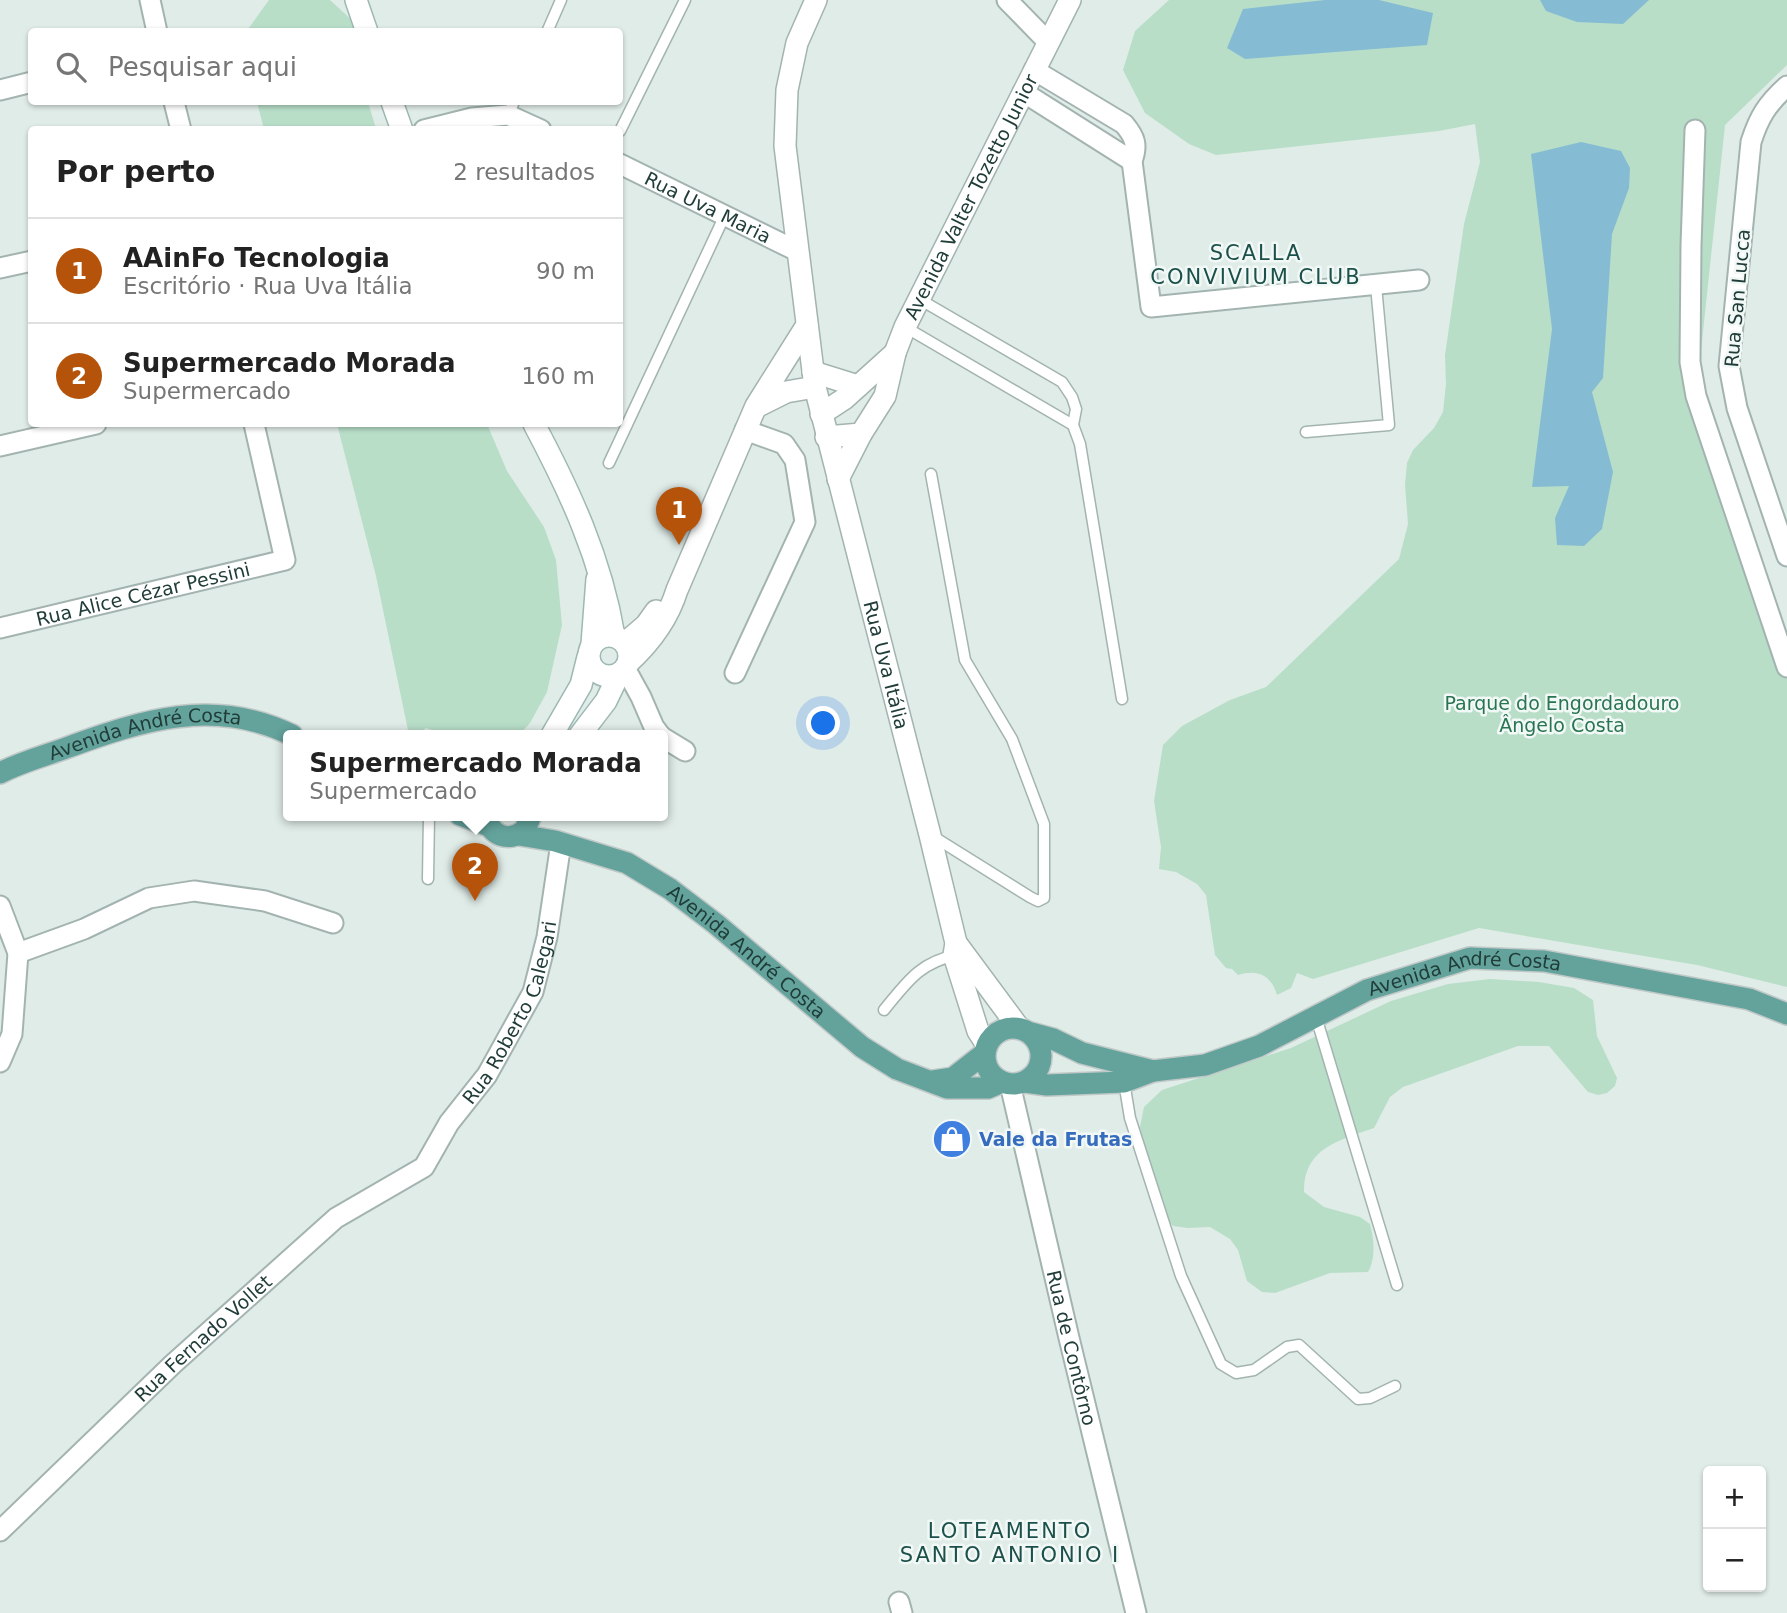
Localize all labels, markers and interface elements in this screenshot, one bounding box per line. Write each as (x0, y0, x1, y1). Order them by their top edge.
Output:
search box (28, 28, 623, 105)
icon: search (52, 48, 90, 86)
text: Pesquisar aqui (108, 52, 297, 82)
street label: Avenida Valter Tozetto Junior (900, 70, 1042, 323)
text: Por perto (56, 154, 215, 189)
text: 2 resultados (453, 159, 595, 185)
street label: Rua Uva Maria (641, 167, 775, 247)
street label: Rua San Lucca (1720, 228, 1754, 368)
district label: SCALLA CONVIVIUM CLUB (1150, 241, 1362, 289)
text: AAinFo Tecnologia (123, 243, 390, 273)
text: 1 (71, 258, 87, 284)
text: 90 m (536, 258, 595, 284)
text: Escritório · Rua Uva Itália (123, 273, 413, 299)
text: Supermercado Morada (123, 348, 456, 378)
text: 2 (71, 363, 87, 389)
text: 160 m (521, 363, 595, 389)
text: Supermercado (123, 378, 291, 404)
pin: 1 (656, 487, 702, 545)
street label: Rua Alice Cézar Pessini (34, 558, 252, 630)
street label: Rua Uva Itália (859, 598, 913, 732)
park label: Parque do Engordadouro Ângelo Costa (1445, 692, 1679, 736)
street label: Avenida André Costa (46, 704, 243, 764)
your location (806, 706, 840, 740)
popup (283, 730, 668, 821)
text: Supermercado Morada (309, 748, 642, 778)
text: Supermercado (309, 778, 477, 804)
pin: 2 (452, 843, 498, 901)
street label: Avenida André Costa (663, 880, 830, 1023)
street label: Rua Roberto Calegari (458, 919, 560, 1108)
street label: Avenida André Costa (1365, 947, 1563, 1000)
shop icon: Vale da Frutas (931, 1118, 973, 1160)
place label: Vale da Frutas (979, 1128, 1132, 1150)
street label: Rua de Contôrno (1043, 1268, 1101, 1428)
street label: Rua Fernado Vollet (130, 1270, 276, 1406)
map controls (1703, 1466, 1766, 1592)
button: + (1703, 1466, 1766, 1529)
district label: LOTEAMENTO SANTO ANTONIO I (900, 1519, 1120, 1567)
button: − (1703, 1529, 1766, 1592)

